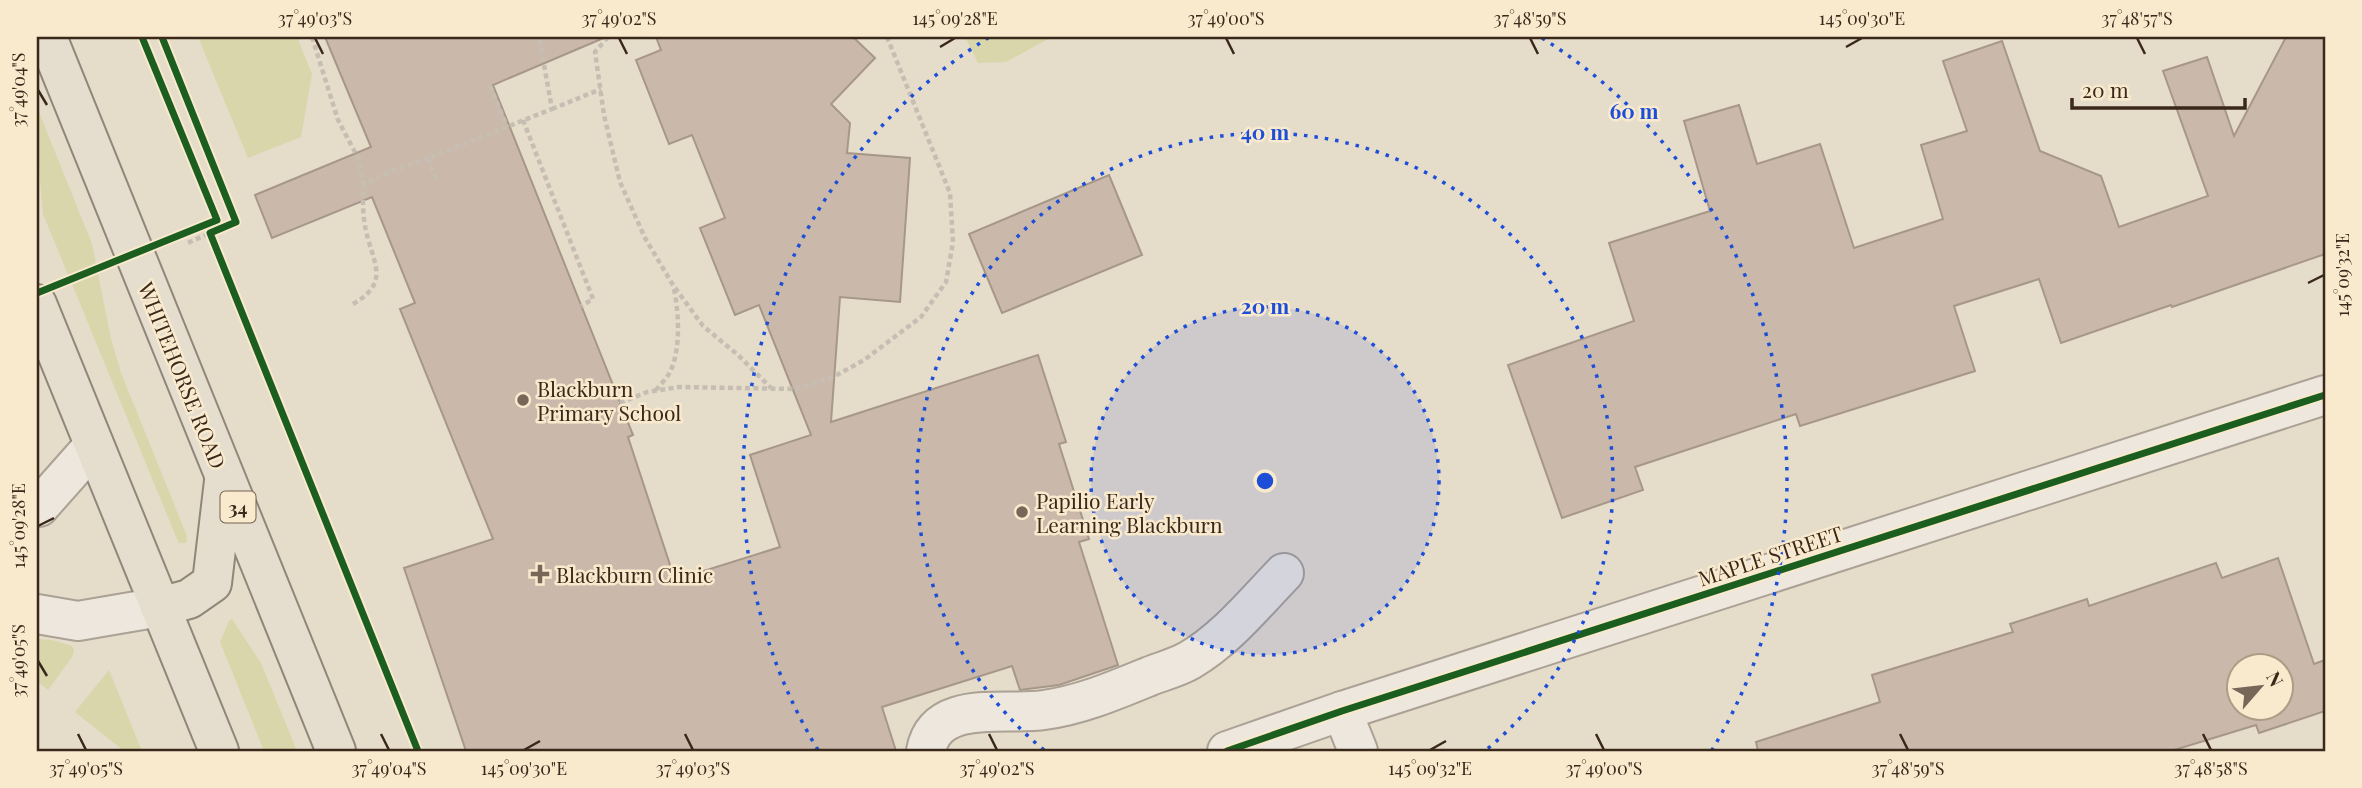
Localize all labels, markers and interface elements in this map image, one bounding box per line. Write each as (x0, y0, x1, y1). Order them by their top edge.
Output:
text: 37°49'03"S (278, 6, 352, 30)
text: 37°49'02"S (582, 6, 656, 30)
text: 145°09'28"E (912, 6, 998, 30)
text: 37°49'00"S (1187, 6, 1265, 30)
text: 37°48'59"S (1494, 6, 1566, 30)
text: 145°09'30"E (1819, 6, 1905, 30)
text: 37°48'57"S (2101, 6, 2173, 30)
text: 37°49'04"S (6, 52, 30, 128)
scale bar (2072, 66, 2245, 110)
text: 20 m (2082, 75, 2129, 103)
text: 60 m (1609, 96, 1659, 124)
text: 40 m (1241, 117, 1289, 145)
text: 145°09'32"E (2330, 233, 2354, 317)
street label: WHITEHORSE ROAD (132, 277, 233, 472)
text: 20 m (1241, 291, 1289, 319)
place label: Blackburn Primary School (537, 374, 681, 426)
marker: Blackburn Primary School (515, 392, 531, 408)
centre of rings (1253, 469, 1277, 493)
text: 145°09'28"E (6, 483, 30, 569)
place label: Papilio Early Learning Blackburn (1036, 486, 1223, 538)
road number: 34 (220, 492, 256, 522)
marker: Papilio Early Learning Blackburn (1014, 504, 1030, 520)
street label: MAPLE STREET (1694, 518, 1846, 592)
place label: Blackburn Clinic (556, 560, 713, 588)
marker: Blackburn Clinic (530, 564, 550, 584)
text: 37°49'05"S (6, 624, 30, 698)
north arrow (2226, 652, 2296, 722)
text: N (2261, 666, 2291, 691)
text: 37°49'05"S (49, 756, 123, 780)
text: 37°49'04"S (351, 756, 427, 780)
text: 145°09'30"E (481, 756, 567, 780)
text: 37°49'03"S (656, 756, 730, 780)
text: 37°49'02"S (960, 756, 1034, 780)
text: 145°09'32"E (1388, 756, 1472, 780)
text: 37°49'00"S (1565, 756, 1643, 780)
text: 37°48'59"S (1872, 756, 1944, 780)
text: 37°48'58"S (2174, 756, 2248, 780)

